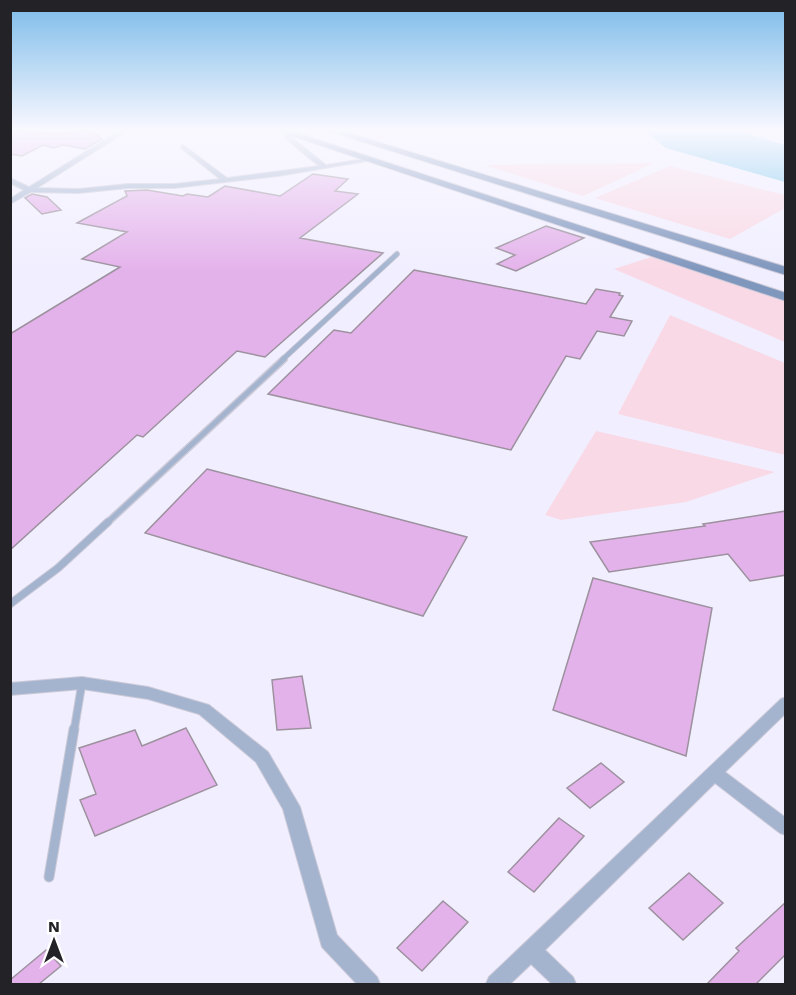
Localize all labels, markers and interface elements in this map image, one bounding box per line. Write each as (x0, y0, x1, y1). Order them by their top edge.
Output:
north arrow (24, 911, 84, 971)
text: N (48, 917, 60, 936)

